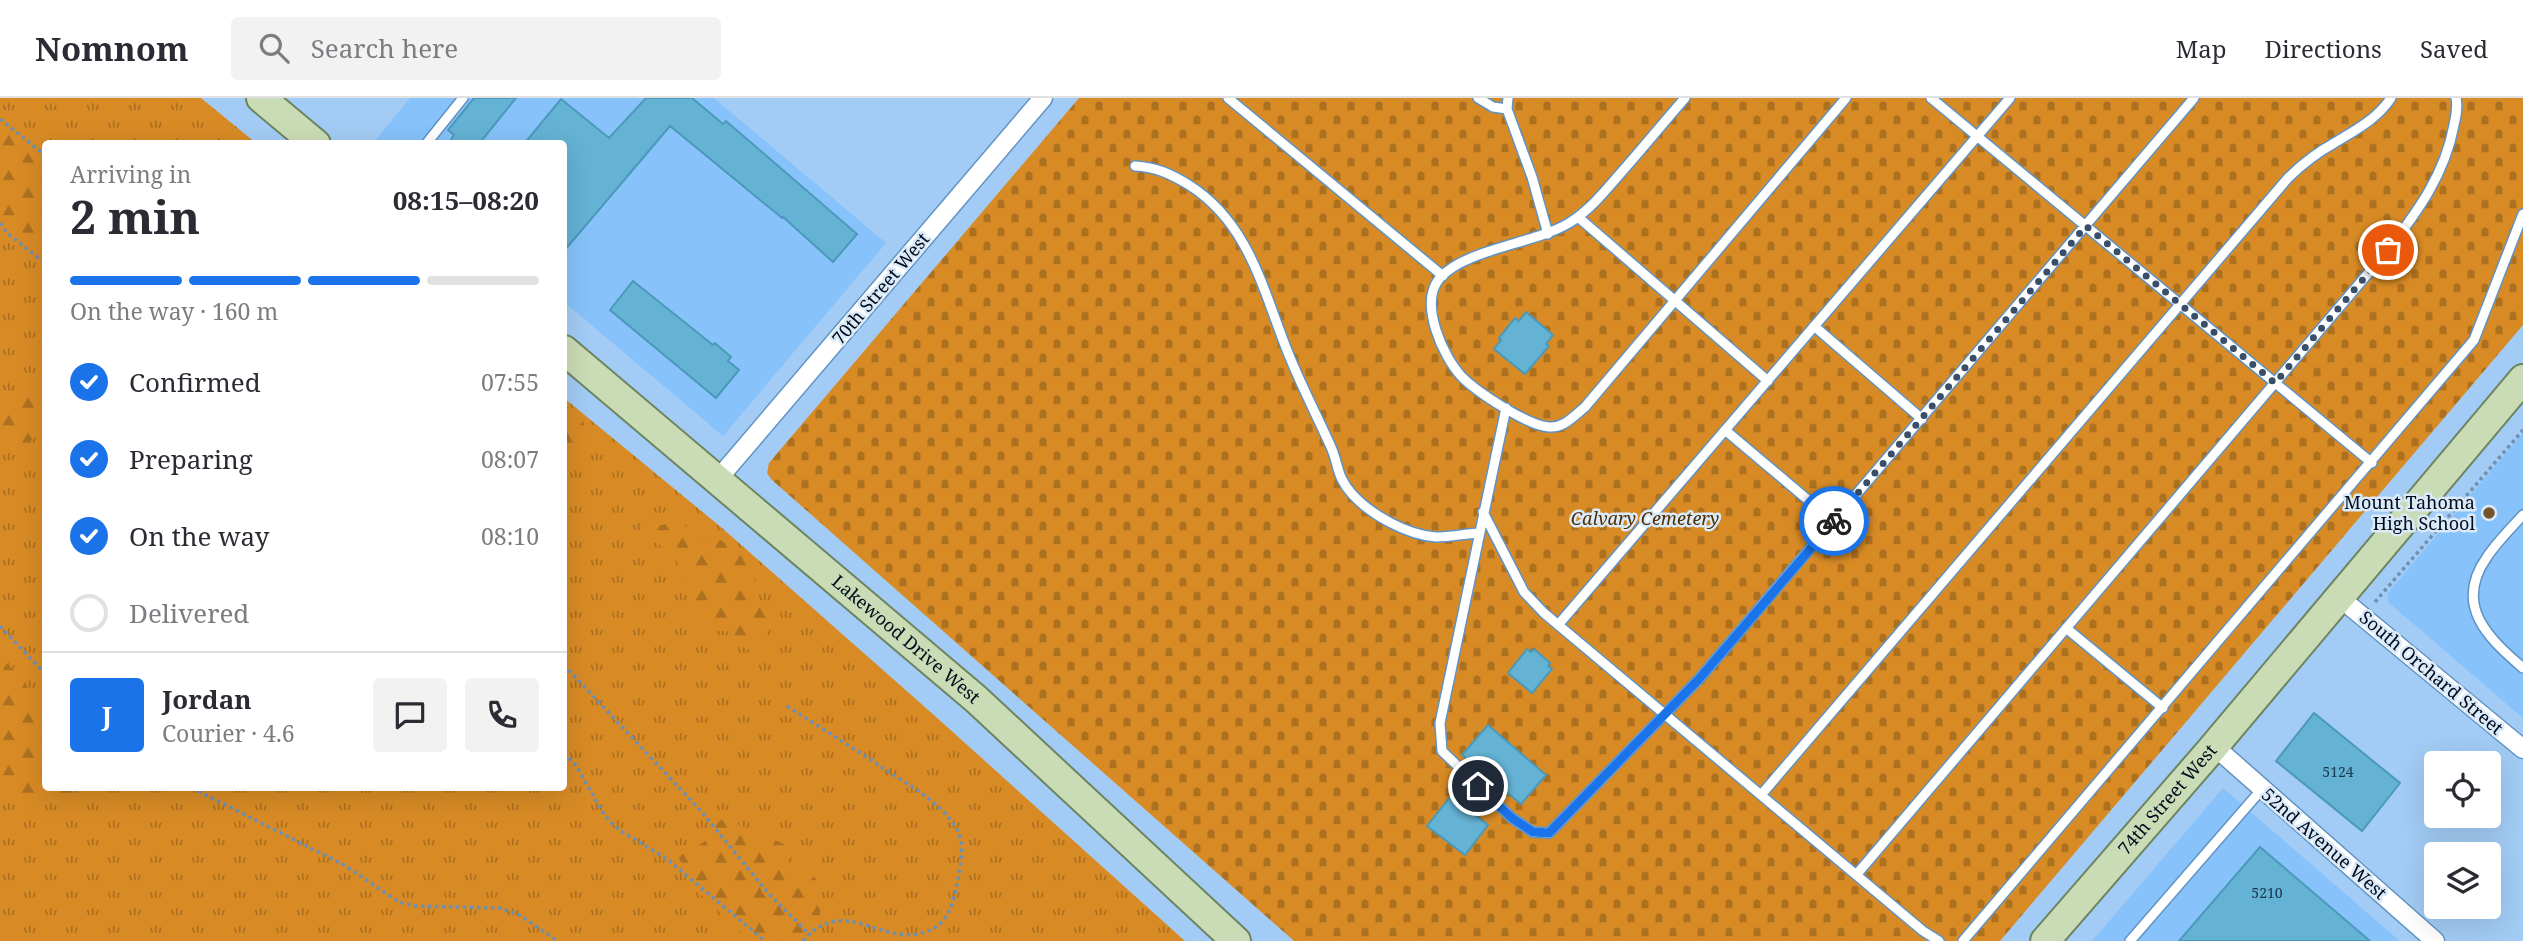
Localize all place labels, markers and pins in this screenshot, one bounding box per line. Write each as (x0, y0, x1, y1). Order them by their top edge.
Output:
pin (2358, 220, 2418, 280)
place label: Mount Tahoma High School (2344, 490, 2475, 535)
marker: Mount Tahoma High School (2481, 505, 2497, 521)
pin (1448, 756, 1508, 816)

